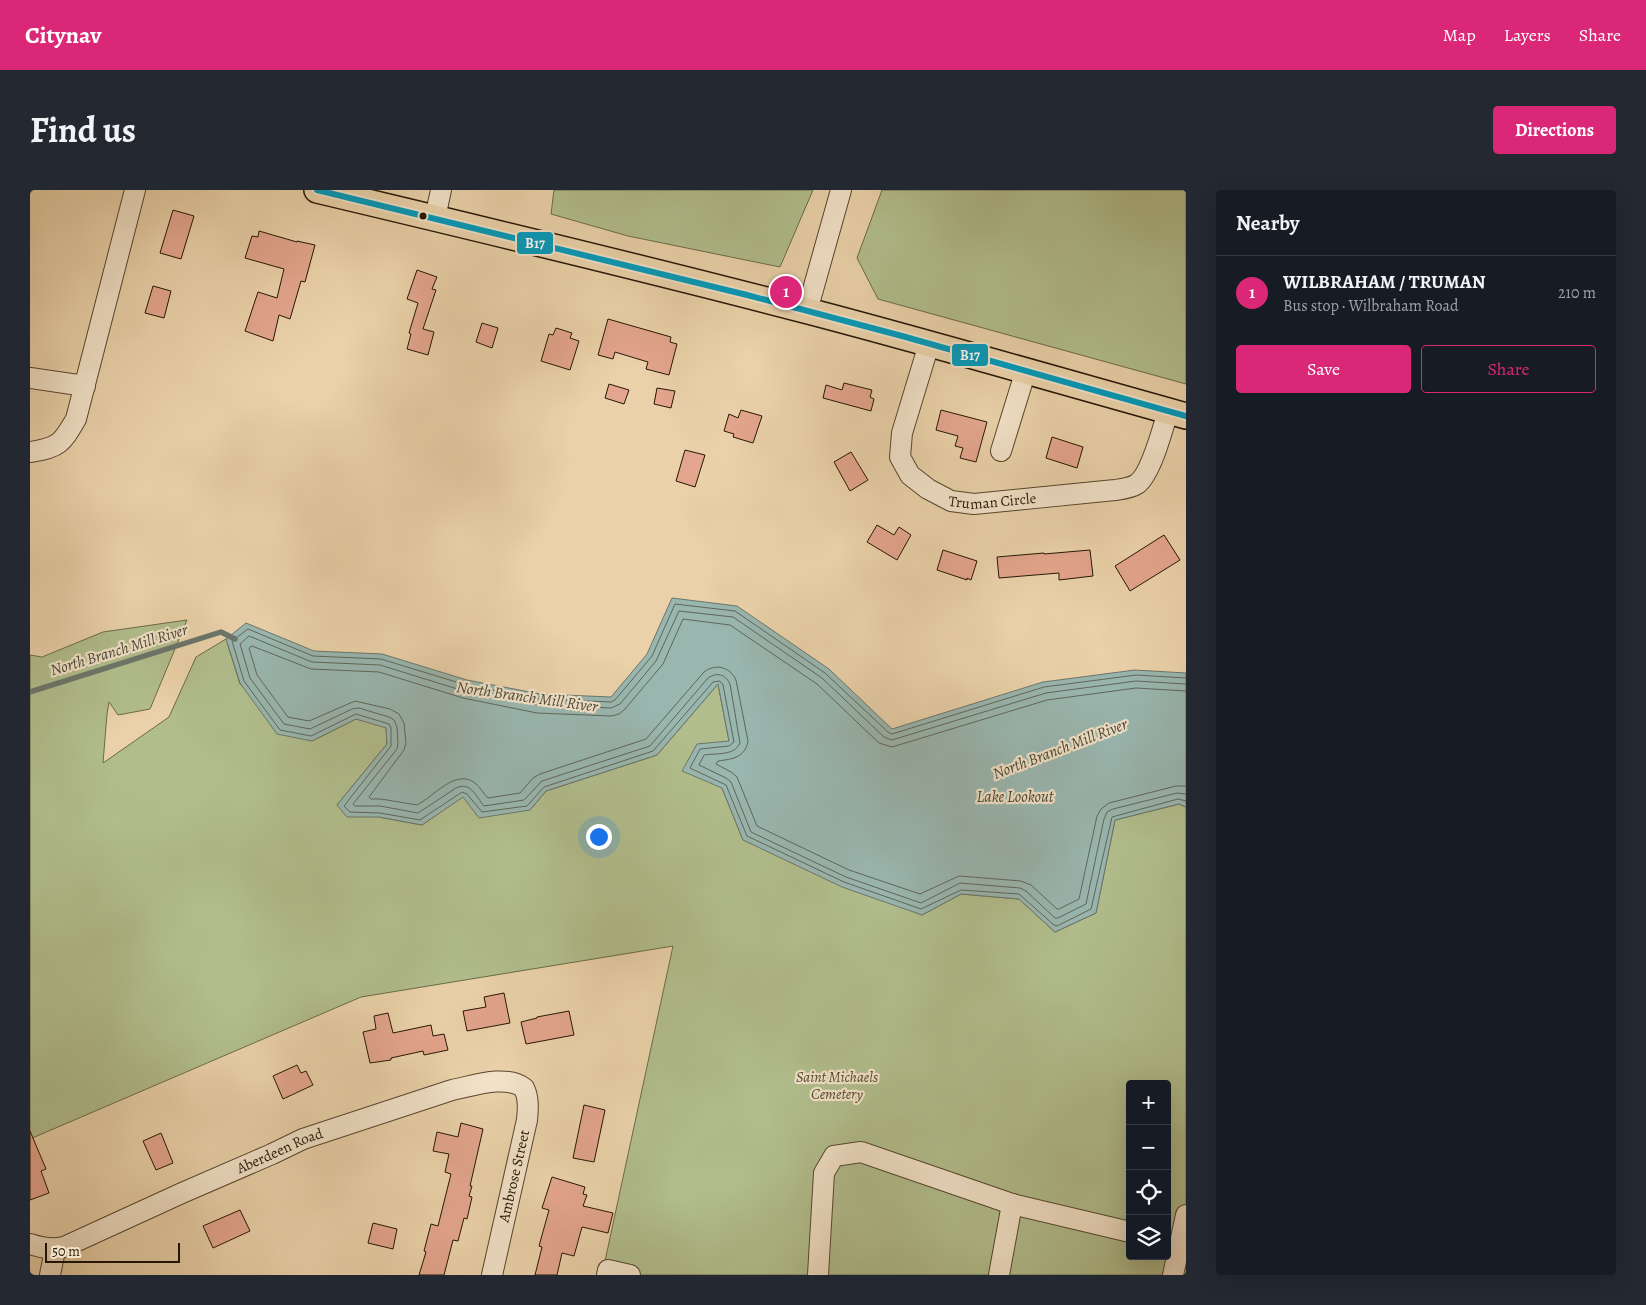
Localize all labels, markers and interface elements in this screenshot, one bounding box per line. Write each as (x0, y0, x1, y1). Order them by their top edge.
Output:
text: Citynav (25, 19, 101, 51)
text: Map (1443, 23, 1476, 47)
text: Layers (1504, 23, 1551, 47)
text: Share (1579, 23, 1621, 47)
text: Find us (30, 106, 136, 154)
button: Directions (1493, 106, 1616, 154)
text: Nearby (1236, 209, 1299, 237)
unlabelled marker (418, 211, 428, 221)
line badge: B17 (516, 231, 554, 255)
text: B17 (525, 234, 545, 253)
text: WILBRAHAM / TRUMAN (1283, 269, 1486, 295)
pin: 1 (770, 273, 802, 311)
text: 1 (1249, 282, 1255, 304)
text: 210 m (1558, 282, 1596, 304)
text: Bus stop · Wilbraham Road (1283, 295, 1458, 317)
line badge: B17 (951, 343, 989, 367)
button: Save (1236, 345, 1411, 393)
button: Share (1421, 345, 1596, 393)
text: B17 (960, 346, 980, 365)
street label: Truman Circle (947, 488, 1037, 514)
water label: North Branch Mill River (48, 619, 191, 681)
water label: North Branch Mill River (455, 676, 600, 718)
water label: North Branch Mill River (990, 713, 1131, 785)
water label: Lake Lookout (977, 786, 1055, 808)
your location (586, 824, 612, 850)
park label: Saint Michaels Cemetery (796, 1067, 878, 1104)
map controls (1126, 1080, 1171, 1260)
button: + (1126, 1080, 1171, 1125)
street label: Aberdeen Road (233, 1123, 326, 1179)
button: − (1126, 1125, 1171, 1170)
street label: Ambrose Street (493, 1128, 534, 1225)
button: locate (1126, 1170, 1171, 1215)
button: layers (1126, 1215, 1171, 1260)
scale bar (45, 1240, 180, 1263)
text: 50 m (52, 1242, 80, 1261)

